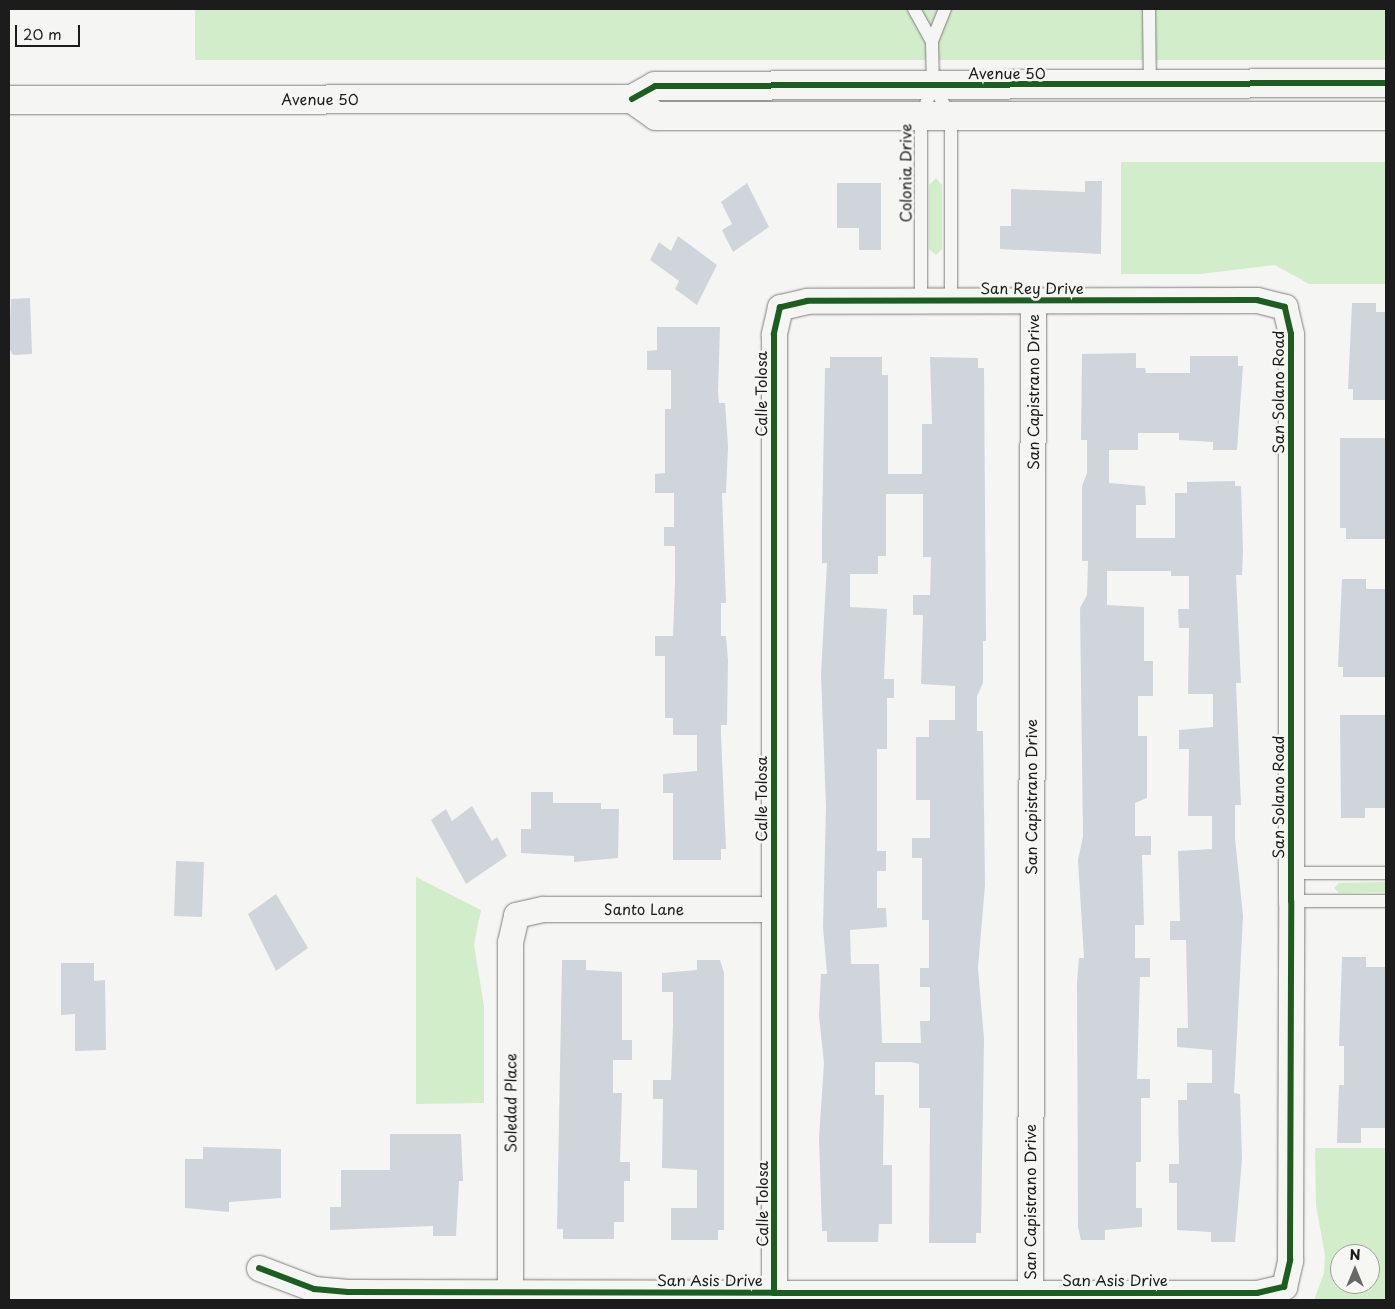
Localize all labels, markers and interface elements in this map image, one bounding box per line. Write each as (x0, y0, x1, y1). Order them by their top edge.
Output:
scale bar (18, 15, 82, 47)
text: 20 m (23, 22, 62, 45)
street label: Avenue 50 (969, 64, 1045, 82)
street label: Avenue 50 (282, 90, 358, 108)
street label: Colonia Drive (896, 124, 914, 222)
street label: San Rey Drive (981, 279, 1083, 297)
street label: San Capistrano Drive (1024, 314, 1042, 470)
street label: San Solano Road (1269, 331, 1287, 453)
street label: Calle Tolosa (752, 351, 770, 437)
street label: San Capistrano Drive (1022, 719, 1040, 875)
street label: San Solano Road (1269, 736, 1287, 858)
street label: Calle Tolosa (752, 756, 770, 842)
street label: Santo Lane (603, 900, 685, 918)
street label: Soledad Place (501, 1053, 519, 1153)
street label: San Capistrano Drive (1021, 1124, 1039, 1280)
street label: Calle Tolosa (753, 1161, 771, 1247)
north arrow (1330, 1244, 1380, 1294)
text: N (1349, 1244, 1361, 1265)
street label: San Asis Drive (657, 1271, 763, 1289)
street label: San Asis Drive (1062, 1271, 1168, 1289)

